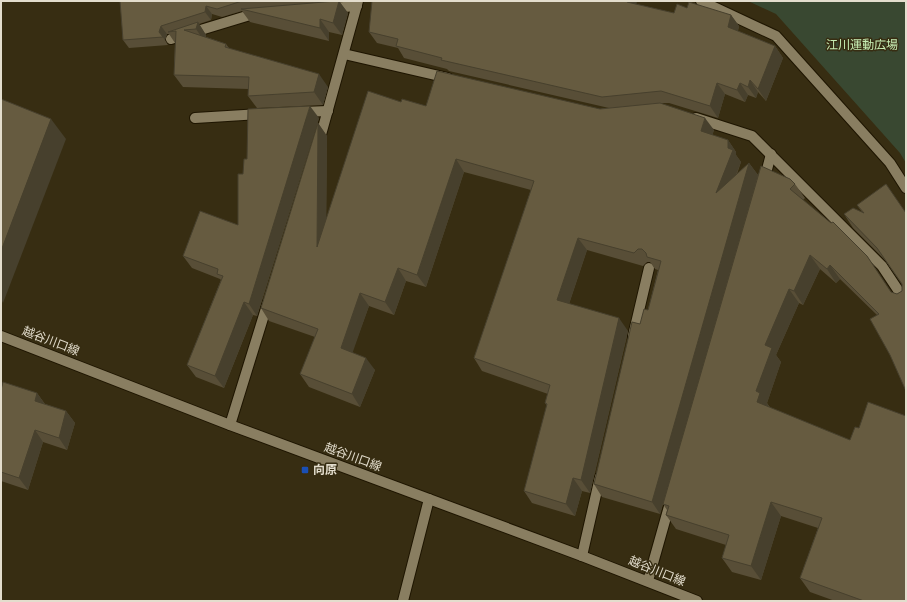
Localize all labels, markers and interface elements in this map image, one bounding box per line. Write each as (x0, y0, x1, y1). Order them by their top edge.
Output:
park label: 江川運動広場 (826, 38, 898, 52)
street label: 越谷川口線 (20, 324, 82, 358)
street label: 越谷川口線 (322, 440, 384, 474)
place label: 向原 (313, 463, 337, 477)
marker: 向原 (300, 465, 310, 475)
street label: 越谷川口線 (627, 553, 687, 589)

